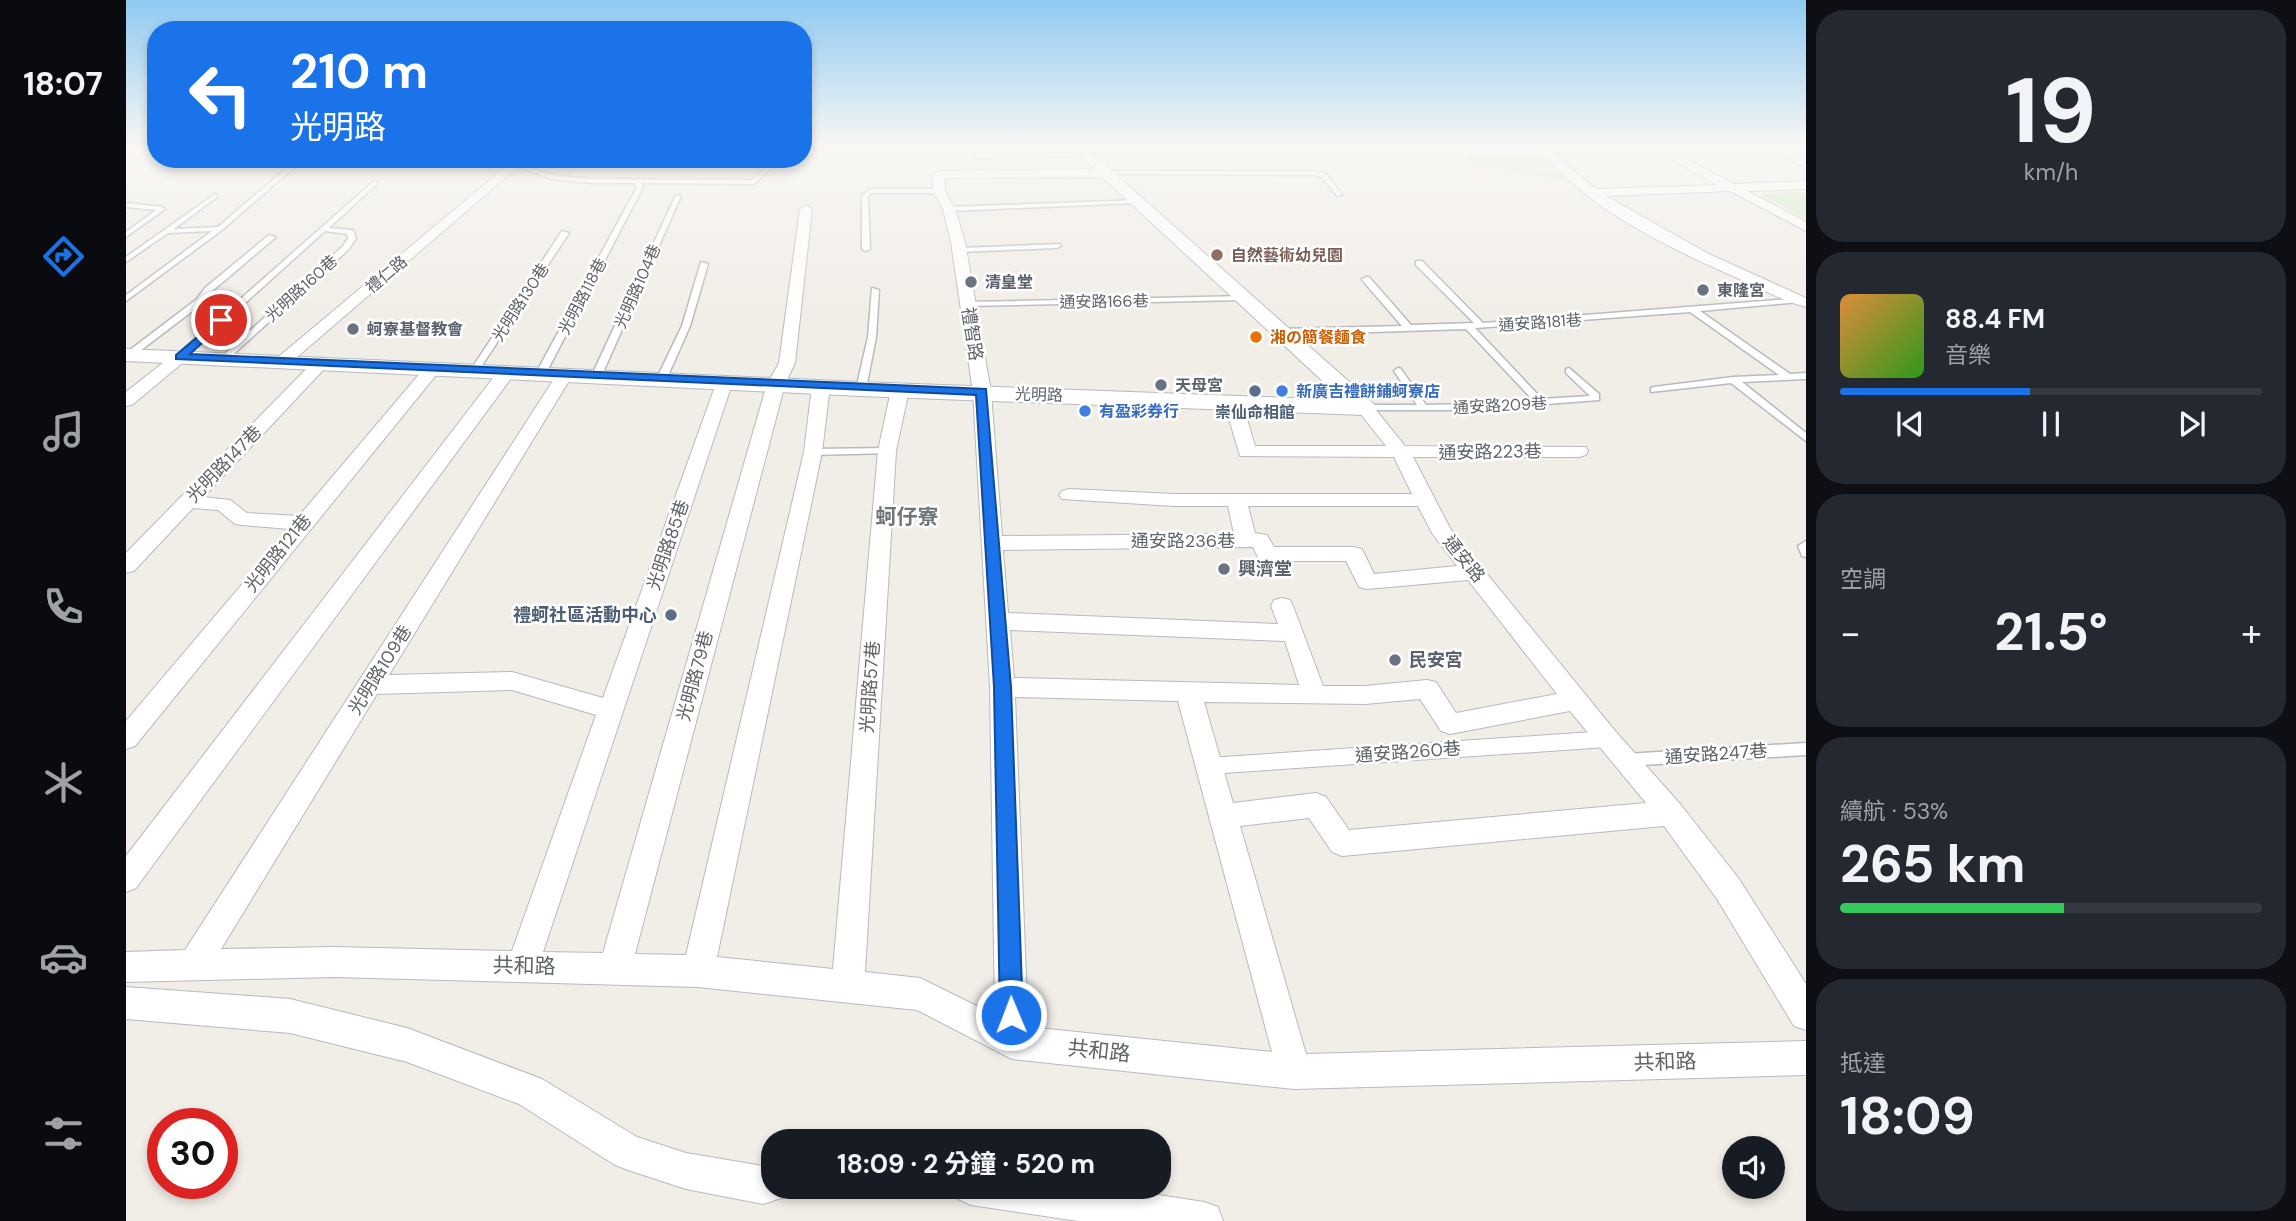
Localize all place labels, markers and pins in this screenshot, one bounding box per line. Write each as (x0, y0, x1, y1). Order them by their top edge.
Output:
place label: 自然藝術幼兒園 (1231, 245, 1343, 266)
marker: 自然藝術幼兒園 (1209, 247, 1225, 263)
place label: 清皇堂 (985, 272, 1033, 293)
marker: 清皇堂 (963, 274, 979, 290)
place label: 東隆宮 (1717, 280, 1765, 301)
marker: 東隆宮 (1695, 282, 1711, 298)
pin (191, 290, 251, 350)
place label: 蚵寮基督教會 (367, 319, 463, 340)
marker: 蚵寮基督教會 (345, 321, 361, 337)
place label: 湘の簡餐麵食 (1270, 327, 1366, 348)
marker: 湘の簡餐麵食 (1248, 329, 1264, 345)
place label: 天母宮 (1175, 375, 1223, 396)
marker: 天母宮 (1153, 377, 1169, 393)
place label: 新廣吉禮餅鋪蚵寮店 (1296, 381, 1440, 402)
marker: 崇仙命相館 (1247, 383, 1263, 399)
marker: 新廣吉禮餅鋪蚵寮店 (1274, 383, 1290, 399)
place label: 有盈彩券行 (1099, 401, 1179, 422)
place label: 崇仙命相館 (1215, 402, 1295, 423)
marker: 有盈彩券行 (1077, 403, 1093, 419)
place label: 興濟堂 (1238, 557, 1292, 581)
marker: 興濟堂 (1216, 561, 1232, 577)
place label: 禮蚵社區活動中心 (513, 603, 657, 627)
marker: 禮蚵社區活動中心 (663, 607, 679, 623)
place label: 民安宮 (1409, 648, 1463, 672)
marker: 民安宮 (1387, 652, 1403, 668)

